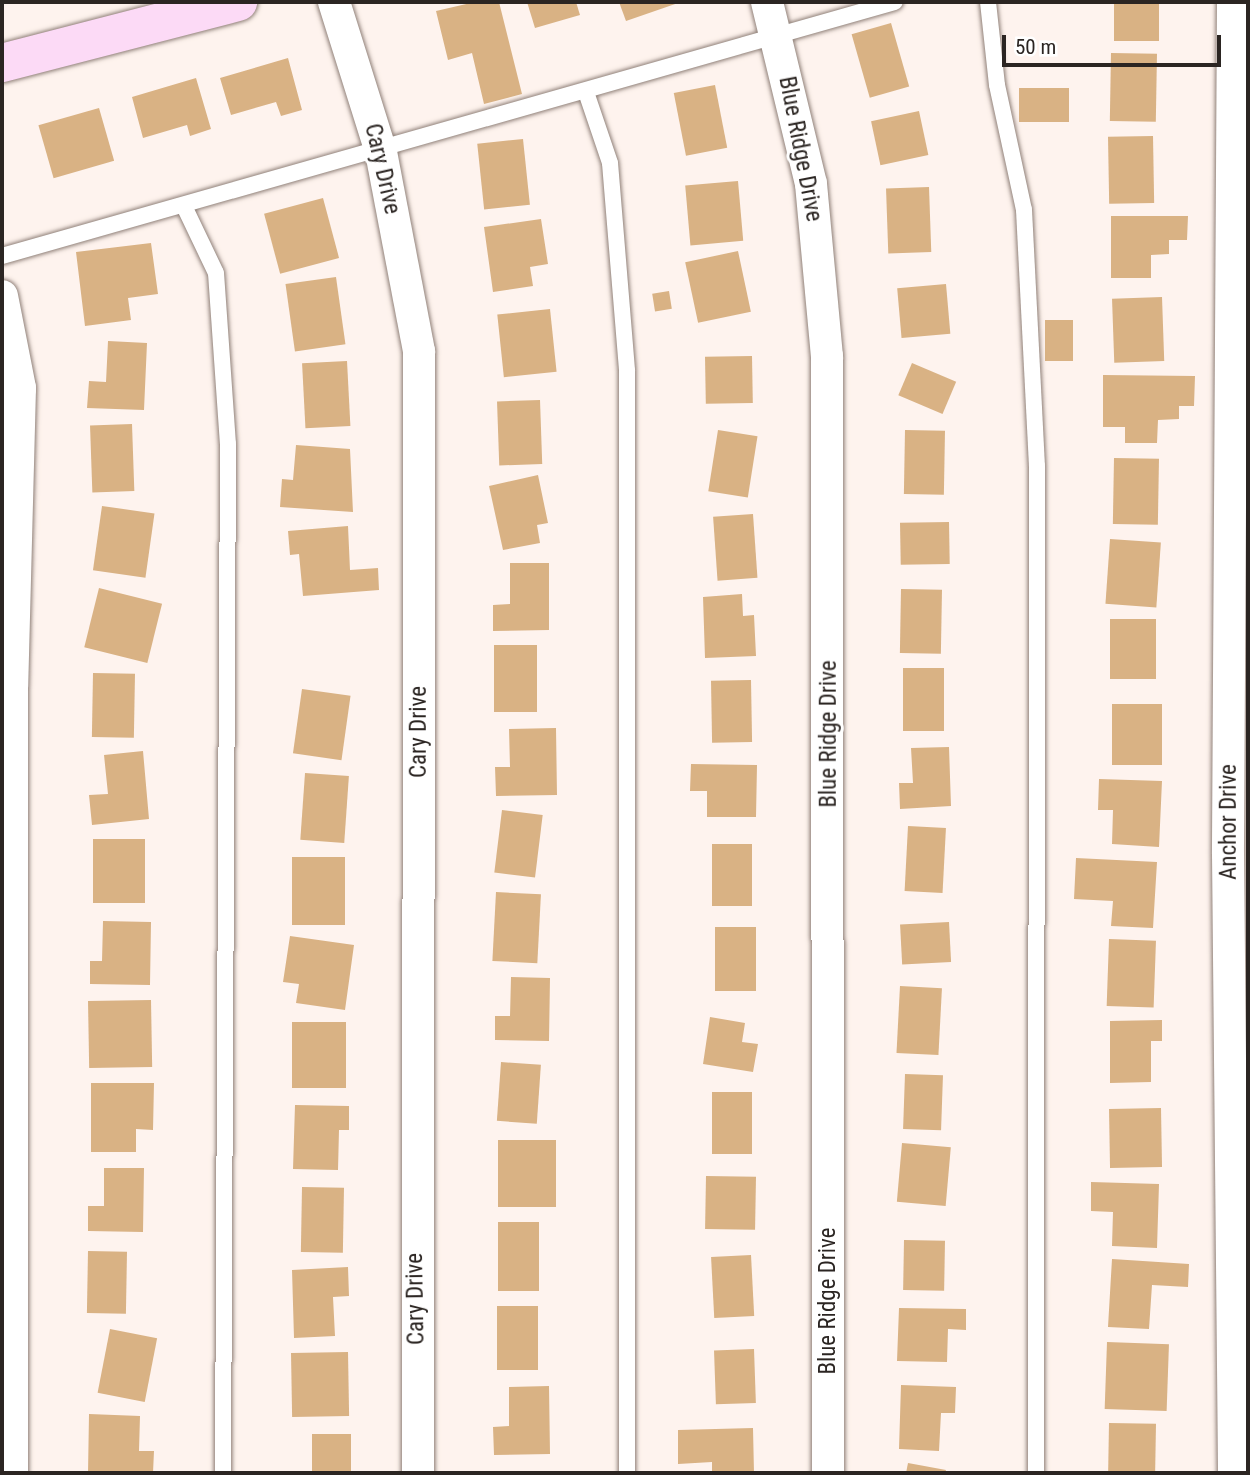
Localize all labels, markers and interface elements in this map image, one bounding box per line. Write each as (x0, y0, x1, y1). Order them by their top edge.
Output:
scale bar (1005, 21, 1224, 65)
text: 50 m (1015, 35, 1056, 59)
street label: Blue Ridge Drive (772, 74, 828, 224)
street label: Cary Drive (358, 121, 406, 217)
street label: Blue Ridge Drive (815, 660, 843, 808)
street label: Cary Drive (405, 686, 433, 778)
street label: Anchor Drive (1215, 764, 1243, 880)
street label: Blue Ridge Drive (814, 1227, 842, 1375)
street label: Cary Drive (401, 1253, 431, 1345)

